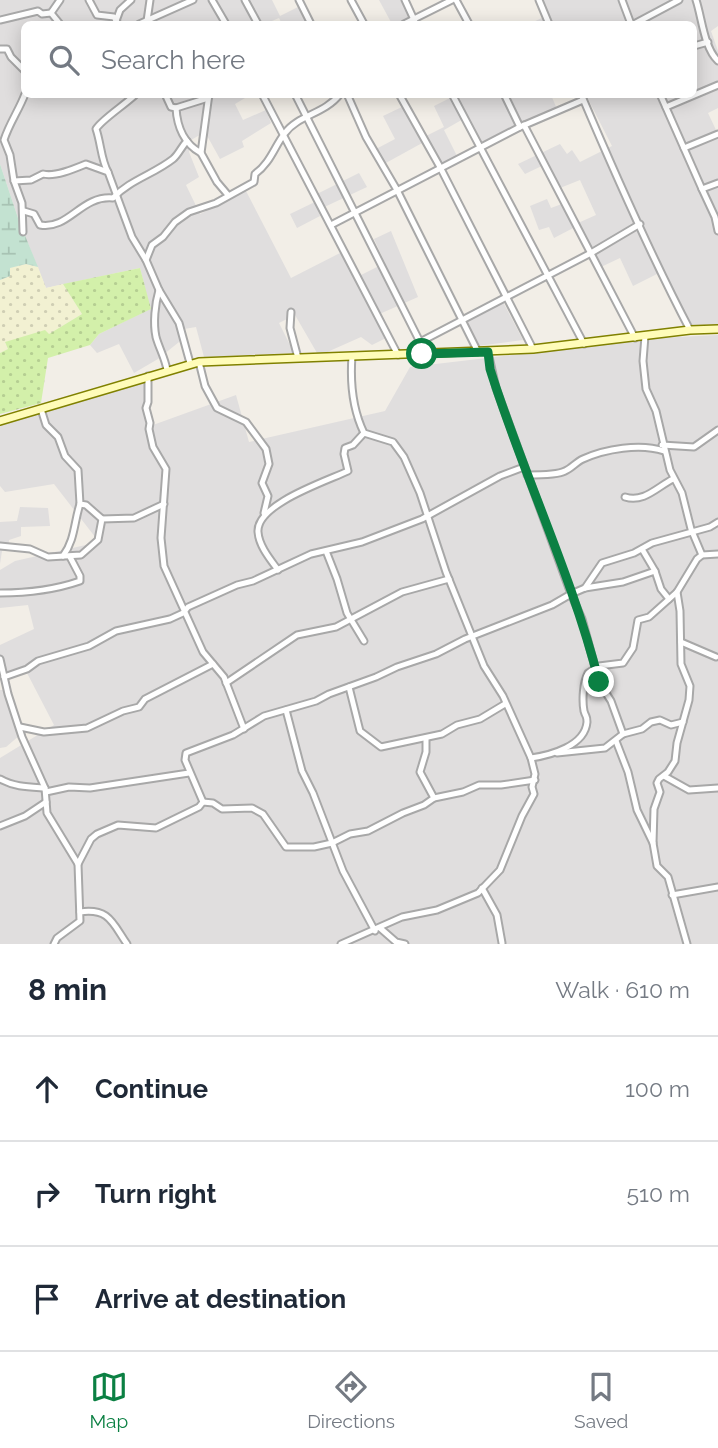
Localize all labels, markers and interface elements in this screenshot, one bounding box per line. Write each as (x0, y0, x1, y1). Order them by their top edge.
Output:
search box (21, 21, 697, 98)
icon: search (45, 41, 83, 79)
text: Search here (101, 45, 245, 75)
route start (406, 338, 437, 369)
route end (583, 666, 614, 697)
text: 8 min (28, 972, 107, 1007)
text: Walk · 610 m (555, 976, 690, 1003)
icon: ahead (28, 1070, 66, 1108)
text: Continue (95, 1074, 208, 1104)
text: 100 m (625, 1075, 690, 1102)
icon: right (28, 1175, 66, 1213)
text: Turn right (95, 1179, 216, 1209)
text: 510 m (627, 1180, 690, 1207)
icon: arrive (28, 1280, 66, 1318)
text: Arrive at destination (95, 1284, 346, 1314)
tab: Map (90, 1368, 128, 1432)
tab: Directions (307, 1368, 395, 1432)
tab: Saved (574, 1368, 628, 1432)

